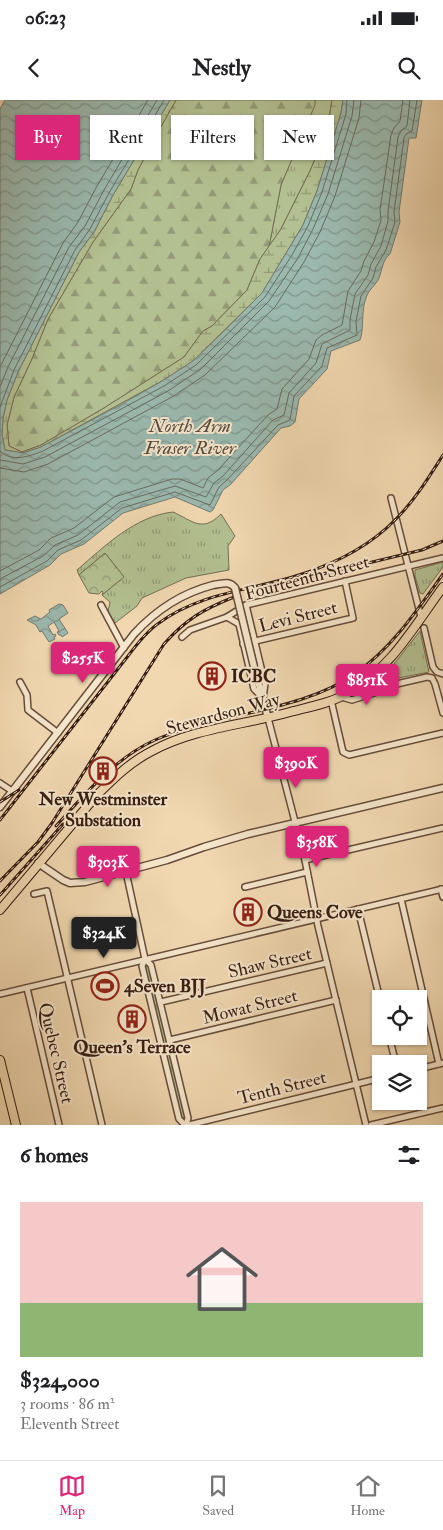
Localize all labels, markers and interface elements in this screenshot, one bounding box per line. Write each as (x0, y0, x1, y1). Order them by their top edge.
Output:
text: 06:23 (25, 6, 66, 30)
icon: back (20, 54, 48, 82)
text: Nestly (192, 54, 251, 82)
icon: search (395, 54, 423, 82)
chip: Buy (15, 115, 80, 160)
chip: Rent (90, 115, 161, 160)
chip: Filters (171, 115, 254, 160)
chip: New (264, 115, 334, 160)
water label: North Arm Fraser River (143, 414, 237, 460)
street label: Fourteenth Street (242, 550, 372, 606)
street label: Levi Street (256, 596, 340, 638)
pin: $255K (48, 642, 118, 684)
text: $255K (62, 648, 104, 668)
building icon: ICBC (197, 661, 227, 691)
pin: $851K (332, 664, 402, 706)
place label: ICBC (231, 665, 276, 688)
text: $851K (347, 670, 387, 690)
street label: Stewardson Way (163, 687, 284, 740)
pin: $390K (261, 746, 331, 789)
text: $390K (275, 753, 317, 773)
building icon: New Westminster Substation (88, 756, 118, 786)
place label: New Westminster Substation (38, 788, 168, 832)
pin: $358K (282, 826, 352, 868)
text: $358K (297, 832, 337, 852)
pin: $303K (73, 846, 143, 888)
text: $303K (88, 852, 128, 872)
building icon: Queens Cove (233, 897, 263, 927)
place label: Queens Cove (267, 901, 363, 924)
pin: $324K (69, 916, 139, 959)
text: $324K (82, 923, 126, 943)
street label: Shaw Street (226, 942, 314, 984)
sports icon: 4Seven BJJ (90, 971, 120, 1001)
place label: 4Seven BJJ (123, 975, 206, 998)
street label: Mowat Street (200, 984, 300, 1030)
map controls (372, 990, 427, 1110)
button: locate (372, 990, 427, 1045)
street label: Quebec Street (33, 1000, 79, 1106)
building icon: Queen's Terrace (117, 1004, 147, 1034)
place label: Queen's Terrace (73, 1036, 191, 1059)
button: layers (372, 1055, 427, 1110)
street label: Tenth Street (235, 1066, 329, 1110)
icon: filters (395, 1141, 423, 1169)
text: 6 homes (20, 1142, 88, 1169)
icon: home (177, 1234, 267, 1324)
text: $324,000 (20, 1367, 100, 1394)
text: 3 rooms · 86 m² (20, 1394, 114, 1414)
text: Eleventh Street (20, 1414, 119, 1434)
tab: Map (58, 1472, 86, 1519)
tab: Saved (202, 1472, 234, 1519)
tab: Home (350, 1472, 385, 1519)

